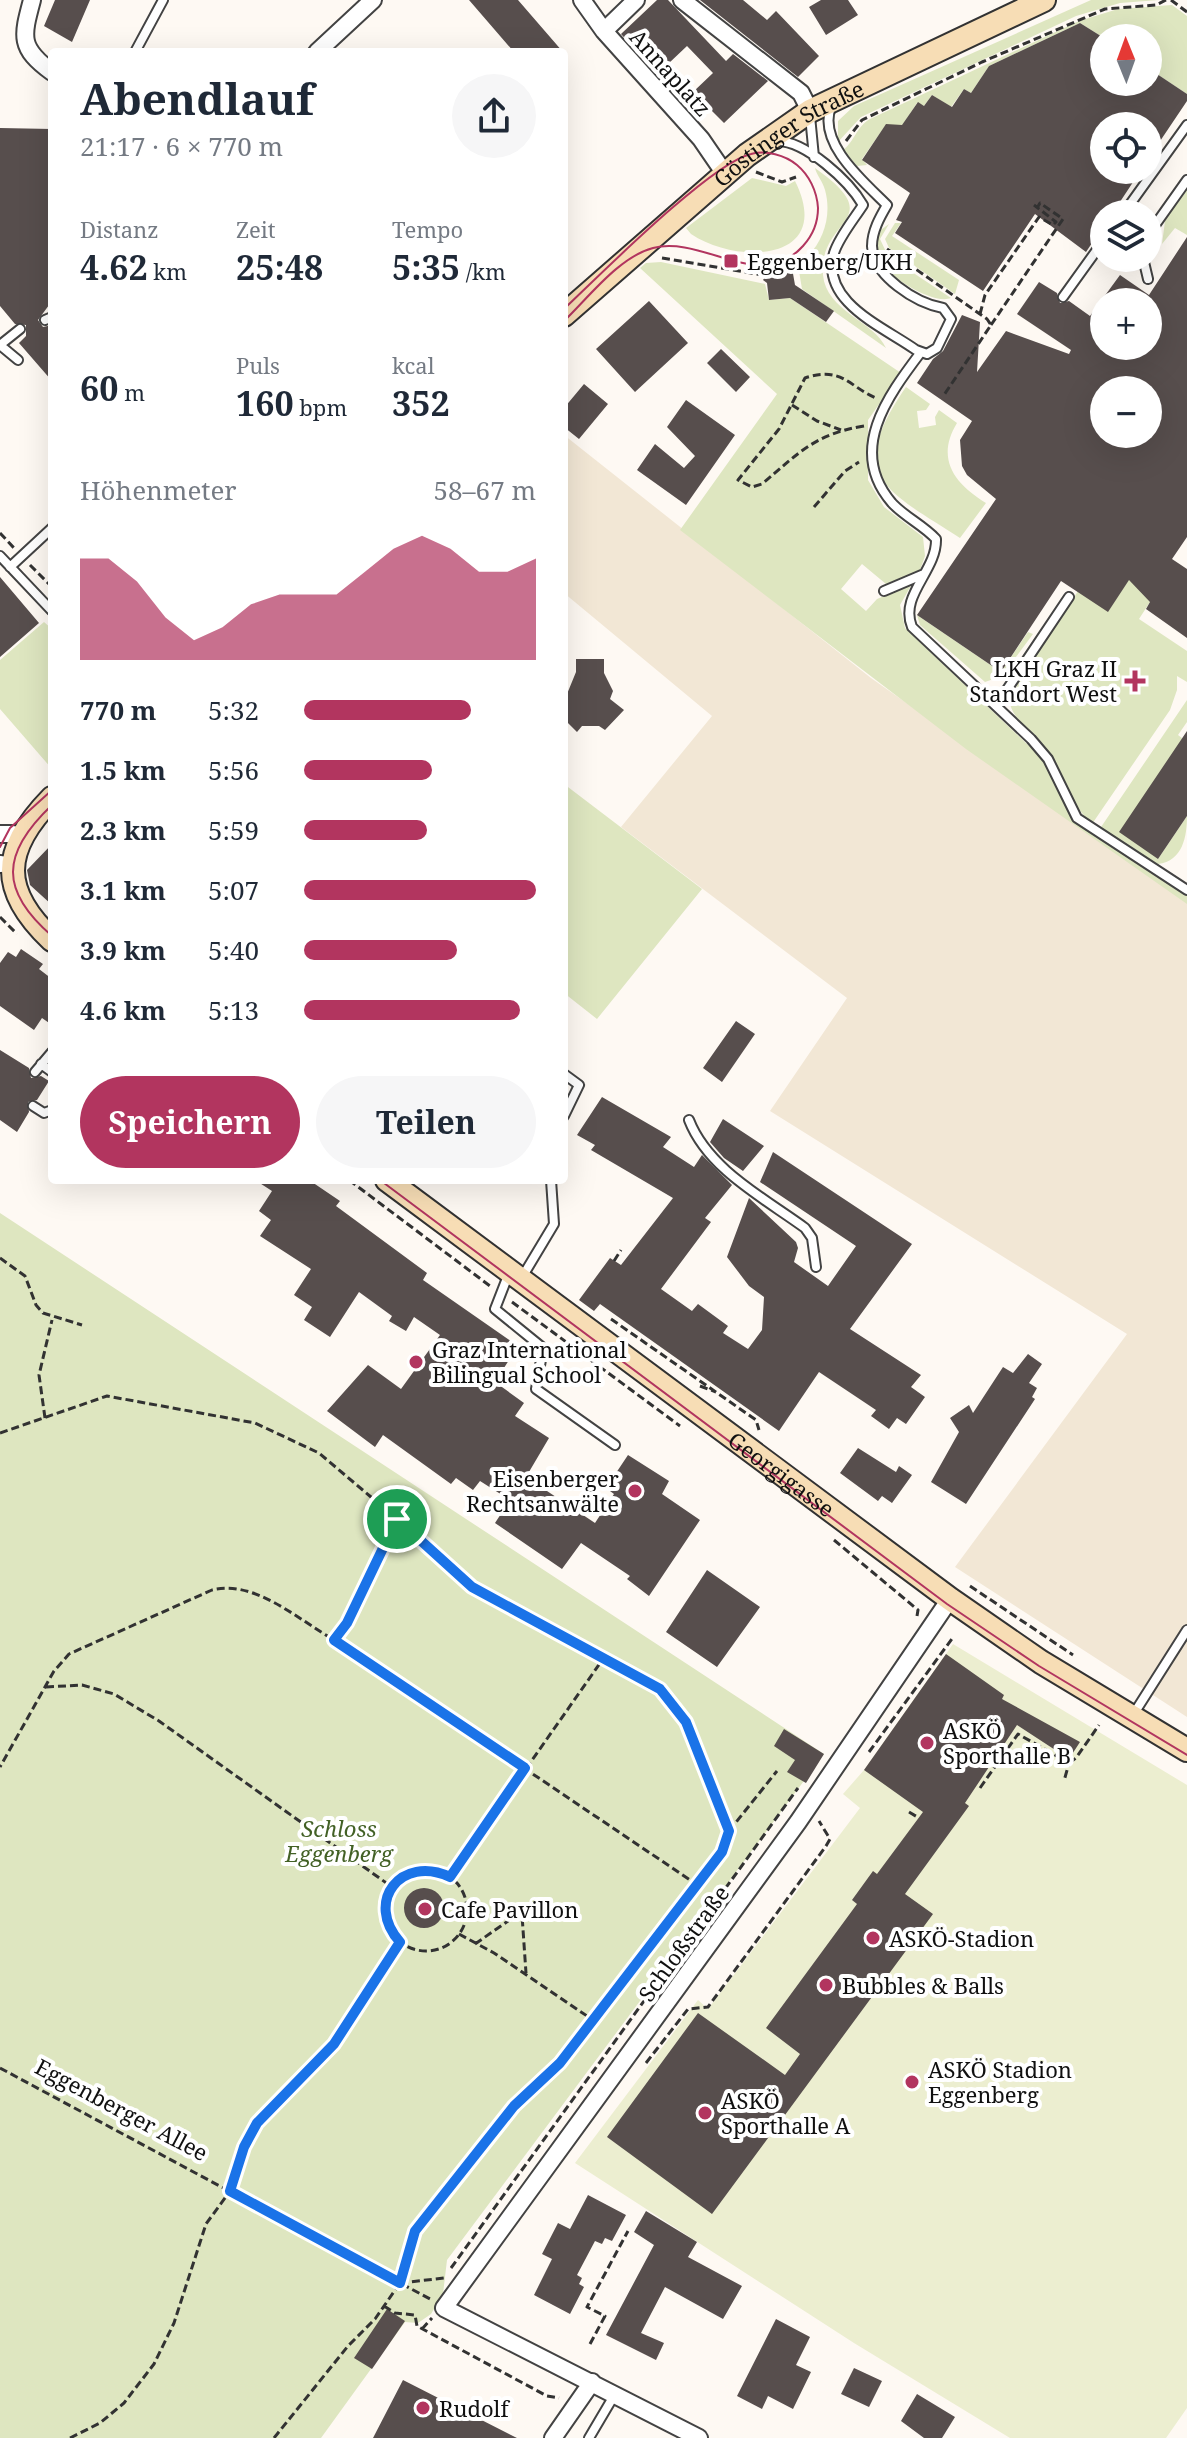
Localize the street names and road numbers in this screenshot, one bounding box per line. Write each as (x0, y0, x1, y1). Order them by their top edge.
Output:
street label: Annaplatz (624, 22, 718, 122)
street label: Göstinger Straße (707, 73, 869, 193)
street label: Georgigasse (722, 1424, 841, 1523)
street label: Schloßstraße (631, 1879, 735, 2007)
street label: Eggenberger Allee (30, 2051, 214, 2167)

